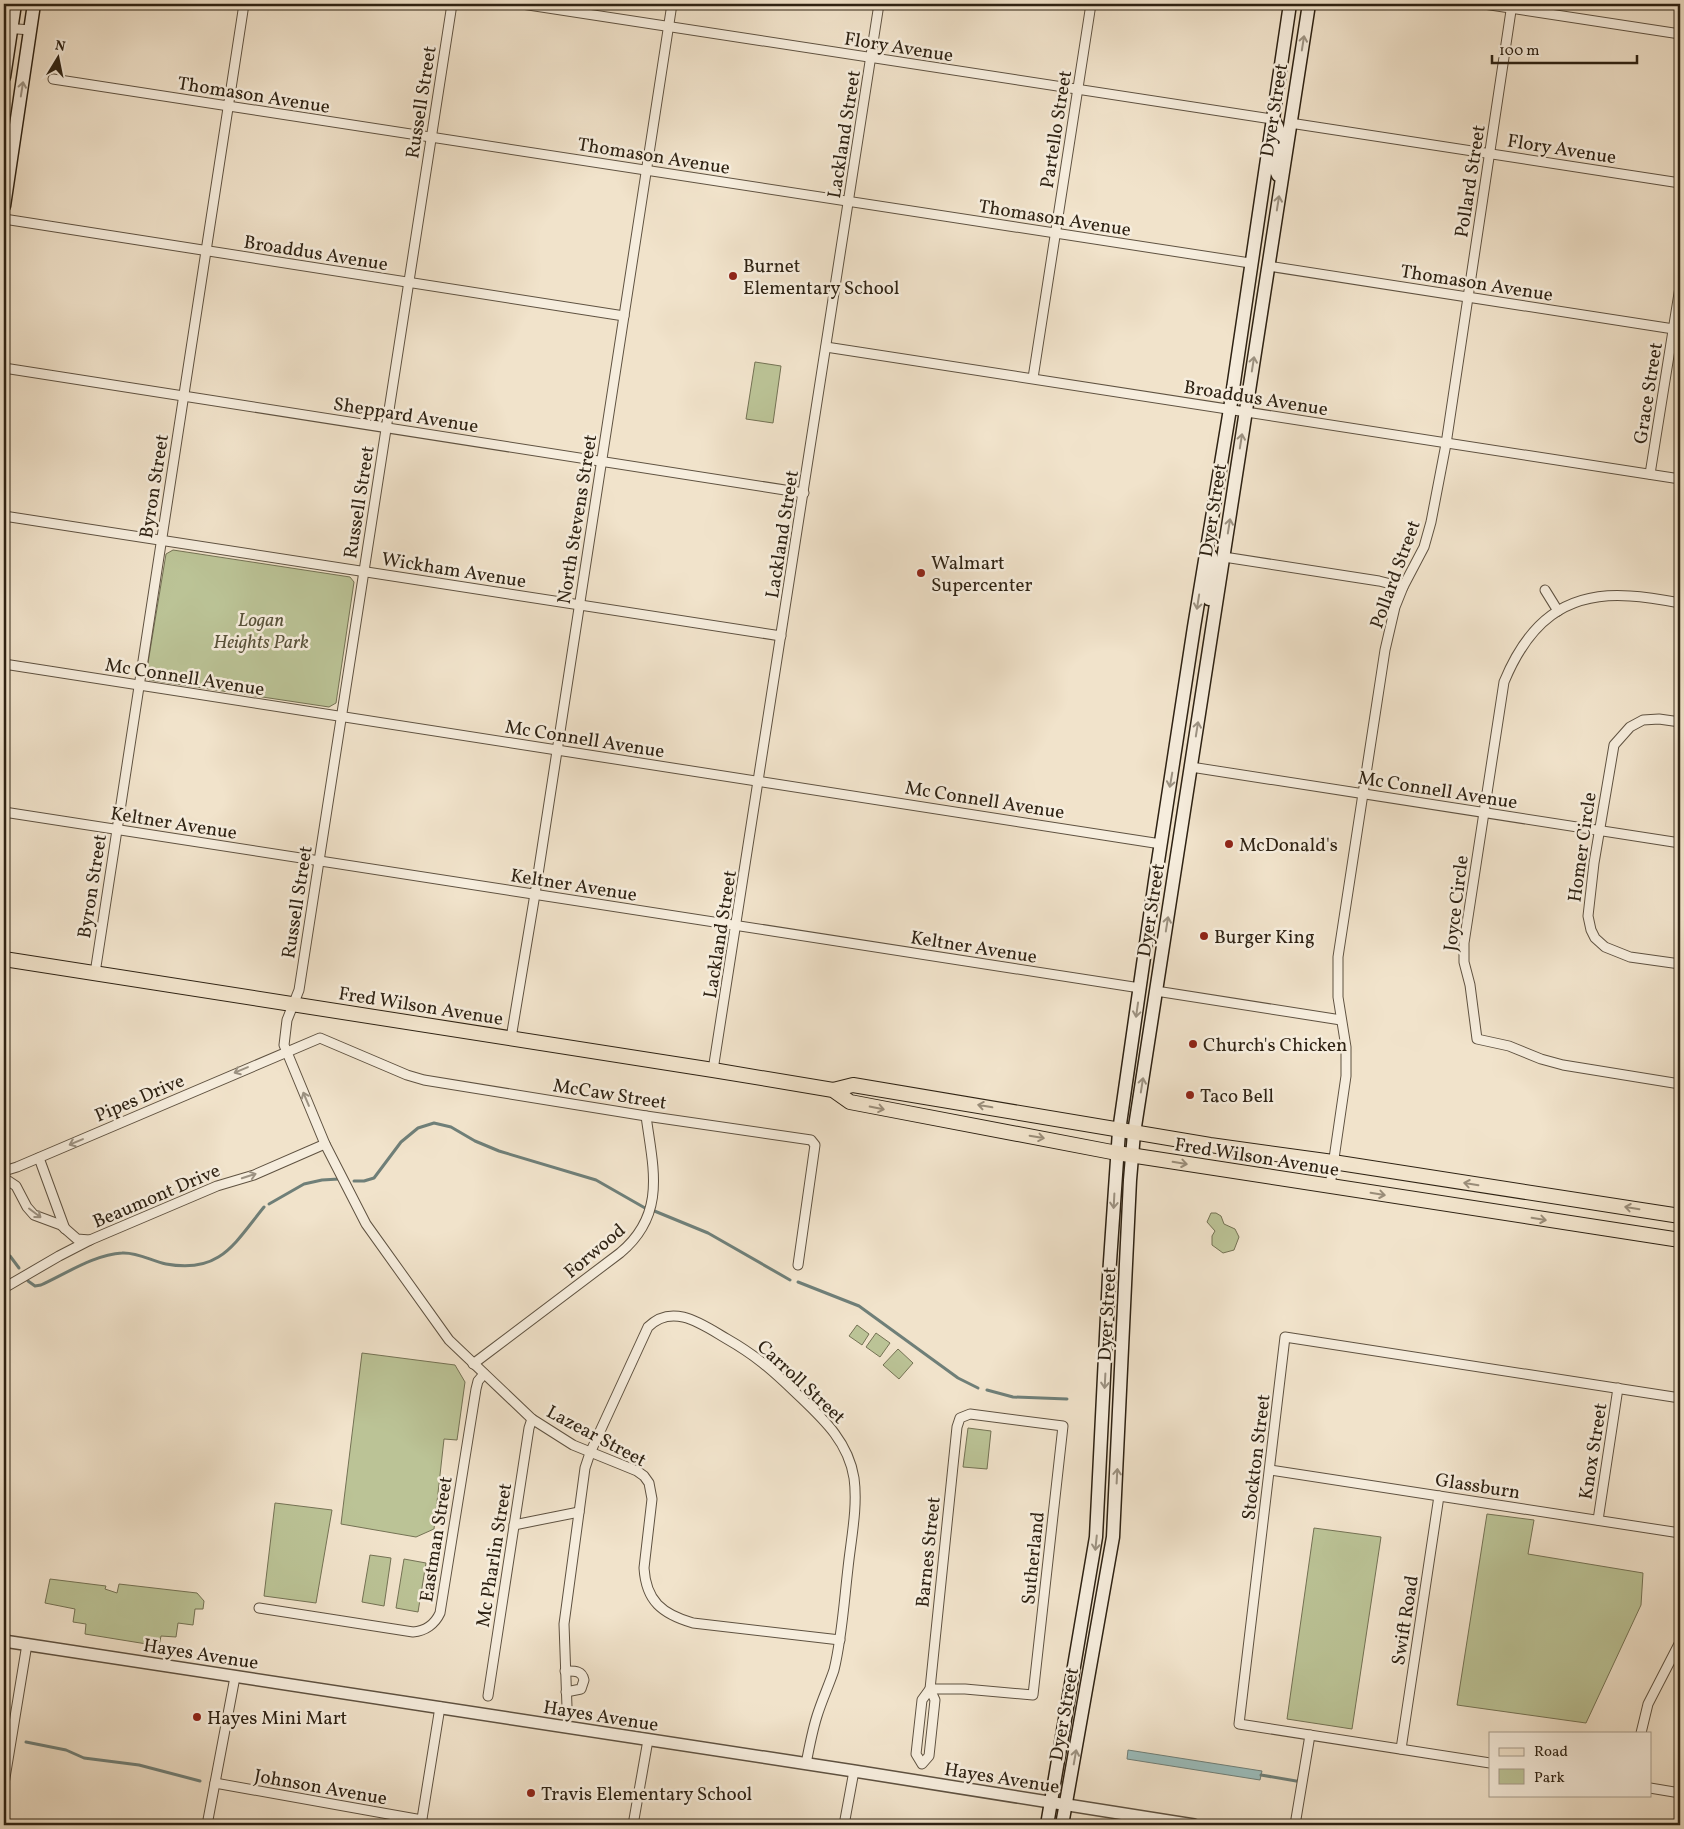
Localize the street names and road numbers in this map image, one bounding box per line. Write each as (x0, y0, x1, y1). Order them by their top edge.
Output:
street label: Flory Avenue (842, 27, 955, 69)
street label: Russell Street (400, 44, 444, 161)
street label: Dyer Street (1255, 61, 1295, 159)
street label: Lackland Street (822, 68, 868, 200)
street label: Partello Street (1035, 68, 1079, 190)
street label: Thomason Avenue (176, 71, 332, 121)
street label: Pollard Street (1449, 123, 1493, 239)
street label: Flory Avenue (1505, 129, 1618, 171)
street label: Thomason Avenue (576, 132, 732, 182)
street label: Thomason Avenue (977, 194, 1133, 244)
street label: Broaddus Avenue (242, 230, 390, 278)
street label: Thomason Avenue (1399, 259, 1555, 309)
street label: Grace Street (1628, 340, 1670, 446)
street label: Broaddus Avenue (1182, 375, 1330, 423)
street label: Sheppard Avenue (331, 392, 480, 440)
street label: Byron Street (134, 432, 176, 540)
street label: North Stevens Street (552, 432, 604, 606)
street label: Russell Street (338, 444, 382, 561)
street label: Dyer Street (1194, 461, 1234, 559)
street label: Lackland Street (760, 468, 806, 600)
street label: Pollard Street (1364, 517, 1428, 633)
street label: Wickham Avenue (379, 547, 528, 595)
street label: Mc Connell Avenue (103, 653, 266, 703)
street label: Mc Connell Avenue (503, 715, 666, 765)
street label: Mc Connell Avenue (1356, 766, 1519, 816)
street label: Mc Connell Avenue (903, 776, 1066, 826)
street label: Homer Circle (1562, 791, 1604, 904)
street label: Keltner Avenue (109, 801, 239, 847)
street label: Byron Street (72, 832, 114, 940)
street label: Russell Street (276, 844, 320, 961)
street label: Joyce Circle (1438, 854, 1476, 953)
street label: Dyer Street (1132, 861, 1172, 959)
street label: Keltner Avenue (509, 863, 639, 909)
street label: Lackland Street (698, 868, 744, 1000)
street label: Keltner Avenue (909, 925, 1039, 971)
street label: Fred Wilson Avenue (336, 981, 505, 1033)
street label: Pipes Drive (91, 1068, 189, 1129)
street label: McCaw Street (551, 1073, 669, 1117)
street label: Fred Wilson Avenue (1172, 1132, 1341, 1184)
street label: Beaumont Drive (89, 1158, 225, 1235)
street label: Forwood (559, 1218, 632, 1285)
street label: Dyer Street (1093, 1266, 1123, 1362)
street label: Carroll Street (751, 1335, 851, 1431)
street label: Stockton Street (1236, 1392, 1278, 1522)
street label: Lazear Street (542, 1400, 651, 1474)
street label: Knox Street (1574, 1401, 1614, 1501)
street label: Glassburn (1433, 1467, 1522, 1507)
street label: Eastman Street (414, 1474, 460, 1604)
street label: Mc Pharlin Street (471, 1481, 519, 1629)
street label: Barnes Street (910, 1495, 948, 1609)
street label: Sutherland (1016, 1510, 1052, 1606)
street label: Swift Road (1386, 1573, 1426, 1667)
street label: Hayes Avenue (141, 1633, 260, 1677)
street label: Dyer Street (1044, 1665, 1086, 1763)
street label: Hayes Avenue (541, 1695, 660, 1739)
street label: Hayes Avenue (942, 1757, 1061, 1801)
street label: Johnson Avenue (252, 1764, 389, 1812)

